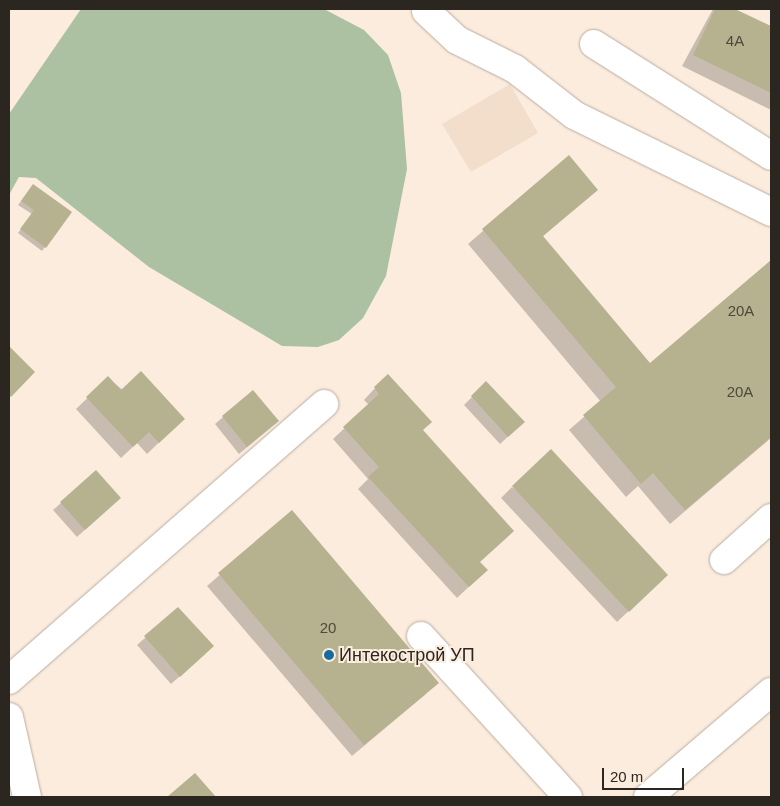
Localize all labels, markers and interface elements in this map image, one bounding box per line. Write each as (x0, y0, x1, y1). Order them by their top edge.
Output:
house number: 4А (726, 32, 744, 50)
house number: 20А (728, 302, 754, 320)
house number: 20А (727, 383, 753, 401)
house number: 20 (320, 619, 336, 637)
place label: Интекострой УП (339, 644, 475, 666)
marker: Интекострой УП (323, 649, 335, 661)
scale bar (605, 758, 688, 790)
text: 20 m (610, 768, 643, 785)

